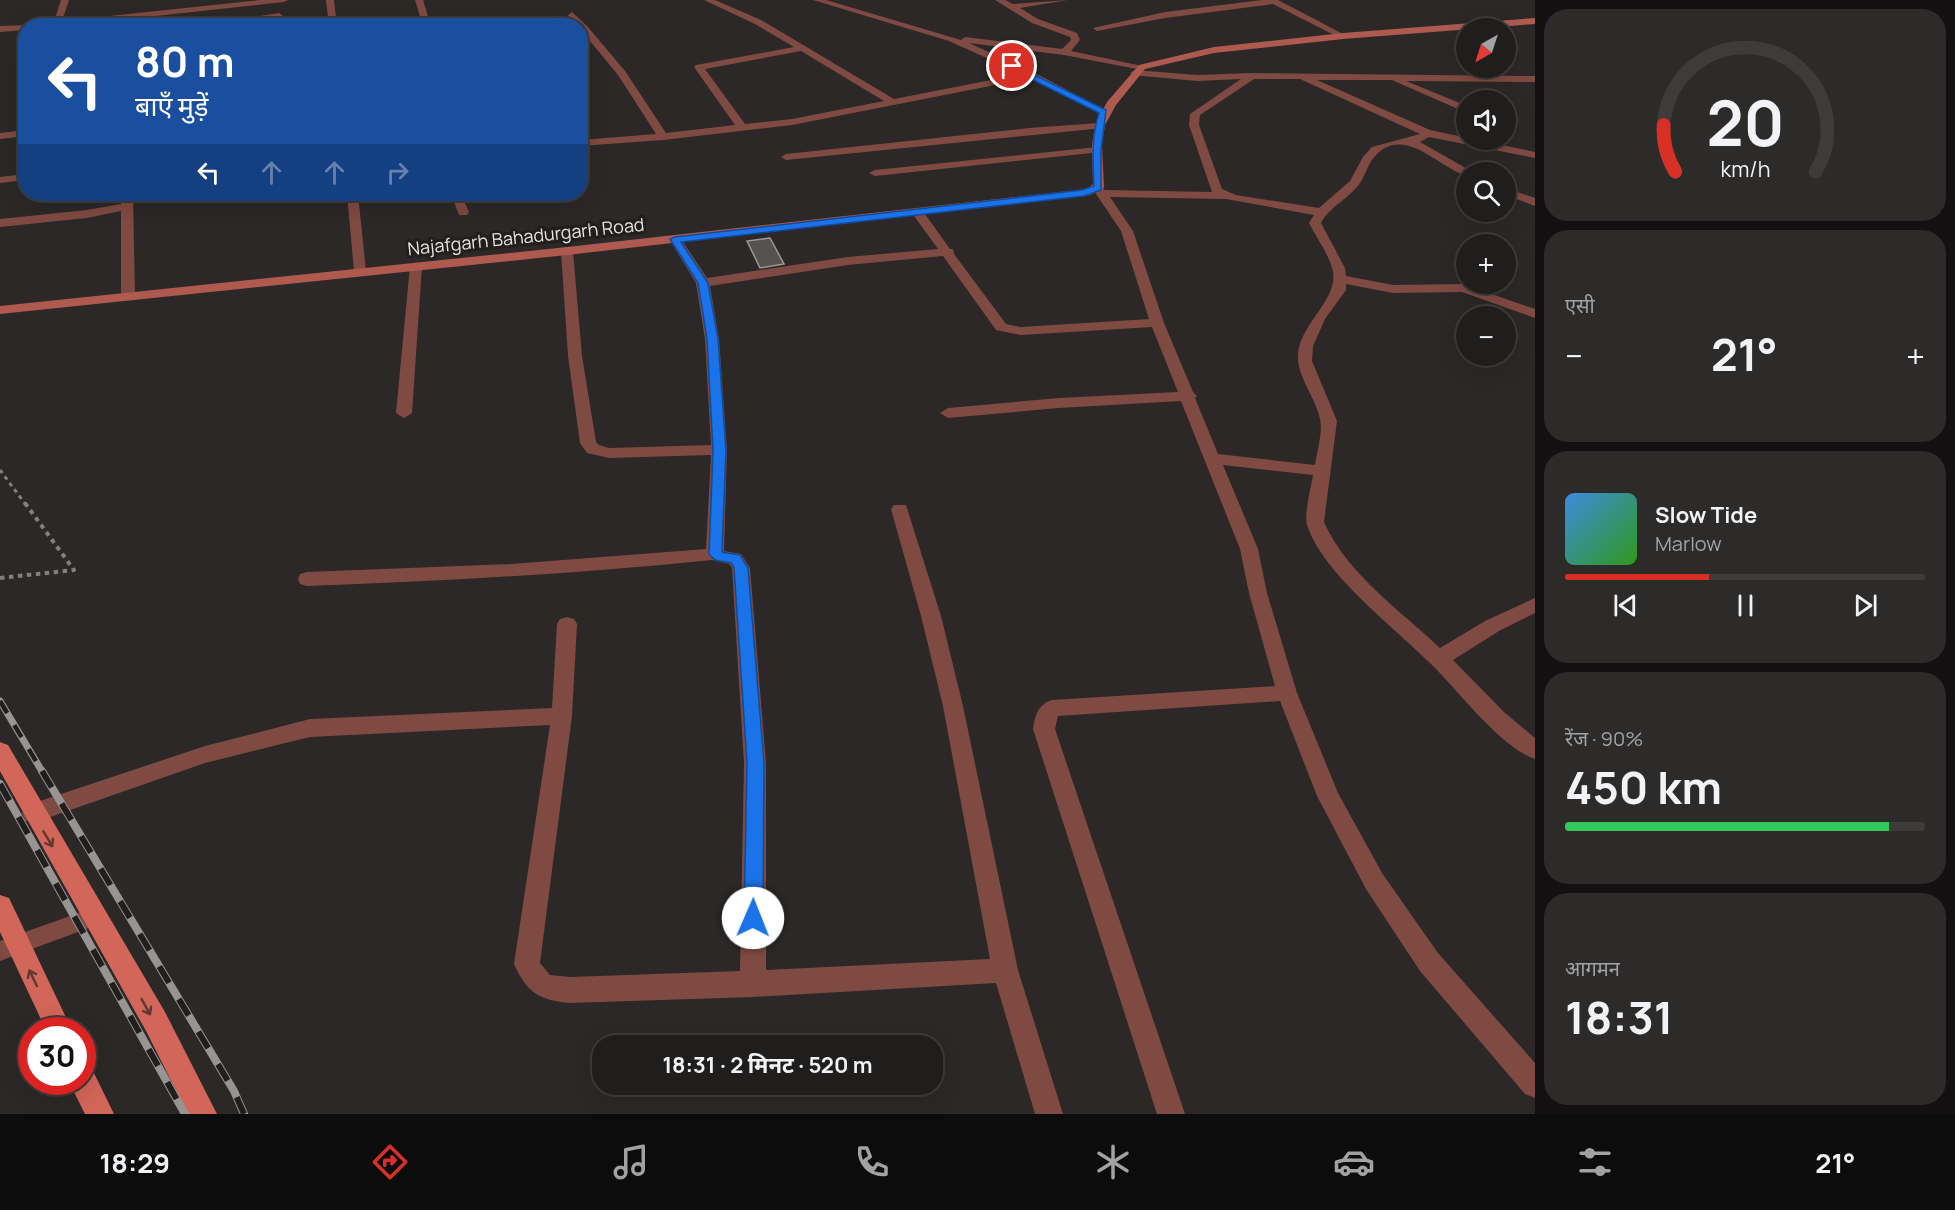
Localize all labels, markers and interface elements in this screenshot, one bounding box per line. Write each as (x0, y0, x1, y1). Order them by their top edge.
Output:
north arrow (1456, 18, 1516, 78)
map controls (1456, 18, 1516, 366)
text: 80 m (135, 32, 235, 90)
pin (986, 40, 1037, 91)
icon: left (36, 42, 114, 120)
icon: arrive (995, 49, 1028, 82)
text: 20 (1706, 79, 1784, 165)
text: बाएँ मुड़ें (135, 87, 208, 124)
button: sound (1456, 90, 1516, 150)
text: km/h (1720, 154, 1770, 183)
icon: left (192, 156, 225, 189)
icon: ahead (255, 156, 288, 189)
icon: ahead (318, 156, 351, 189)
icon: right (381, 156, 414, 189)
button: search (1456, 162, 1516, 222)
street label: Najafgarh Bahadurgarh Road (406, 212, 645, 260)
button: + (1456, 234, 1516, 294)
text: एसी (1565, 292, 1595, 319)
button: − (1456, 306, 1516, 366)
text: 21° (1711, 323, 1778, 385)
text: − (1565, 333, 1583, 378)
text: + (1906, 333, 1925, 378)
text: Slow Tide (1655, 500, 1757, 530)
text: Marlow (1655, 530, 1722, 557)
icon: previous (1609, 589, 1642, 622)
icon: pause (1729, 589, 1762, 622)
icon: next (1849, 589, 1882, 622)
text: रेंज · 90% (1565, 725, 1643, 752)
text: 450 km (1565, 756, 1722, 818)
one-way arrow (43, 830, 55, 847)
position arrow (721, 886, 785, 950)
text: आगमन (1565, 955, 1620, 982)
one-way arrow (27, 969, 39, 987)
text: 18:31 (1565, 986, 1674, 1048)
one-way arrow (141, 998, 152, 1016)
speed limit sign: 30 (18, 1017, 96, 1095)
text: 18:31 · 2 मिनट · 520 m (662, 1050, 873, 1080)
icon: directions (369, 1141, 411, 1183)
icon: music (610, 1141, 652, 1183)
icon: phone (851, 1141, 893, 1183)
icon: climate (1092, 1141, 1134, 1183)
icon: car (1333, 1141, 1375, 1183)
icon: filters (1574, 1141, 1616, 1183)
text: 18:29 (100, 1144, 170, 1181)
text: 21° (1815, 1144, 1855, 1181)

